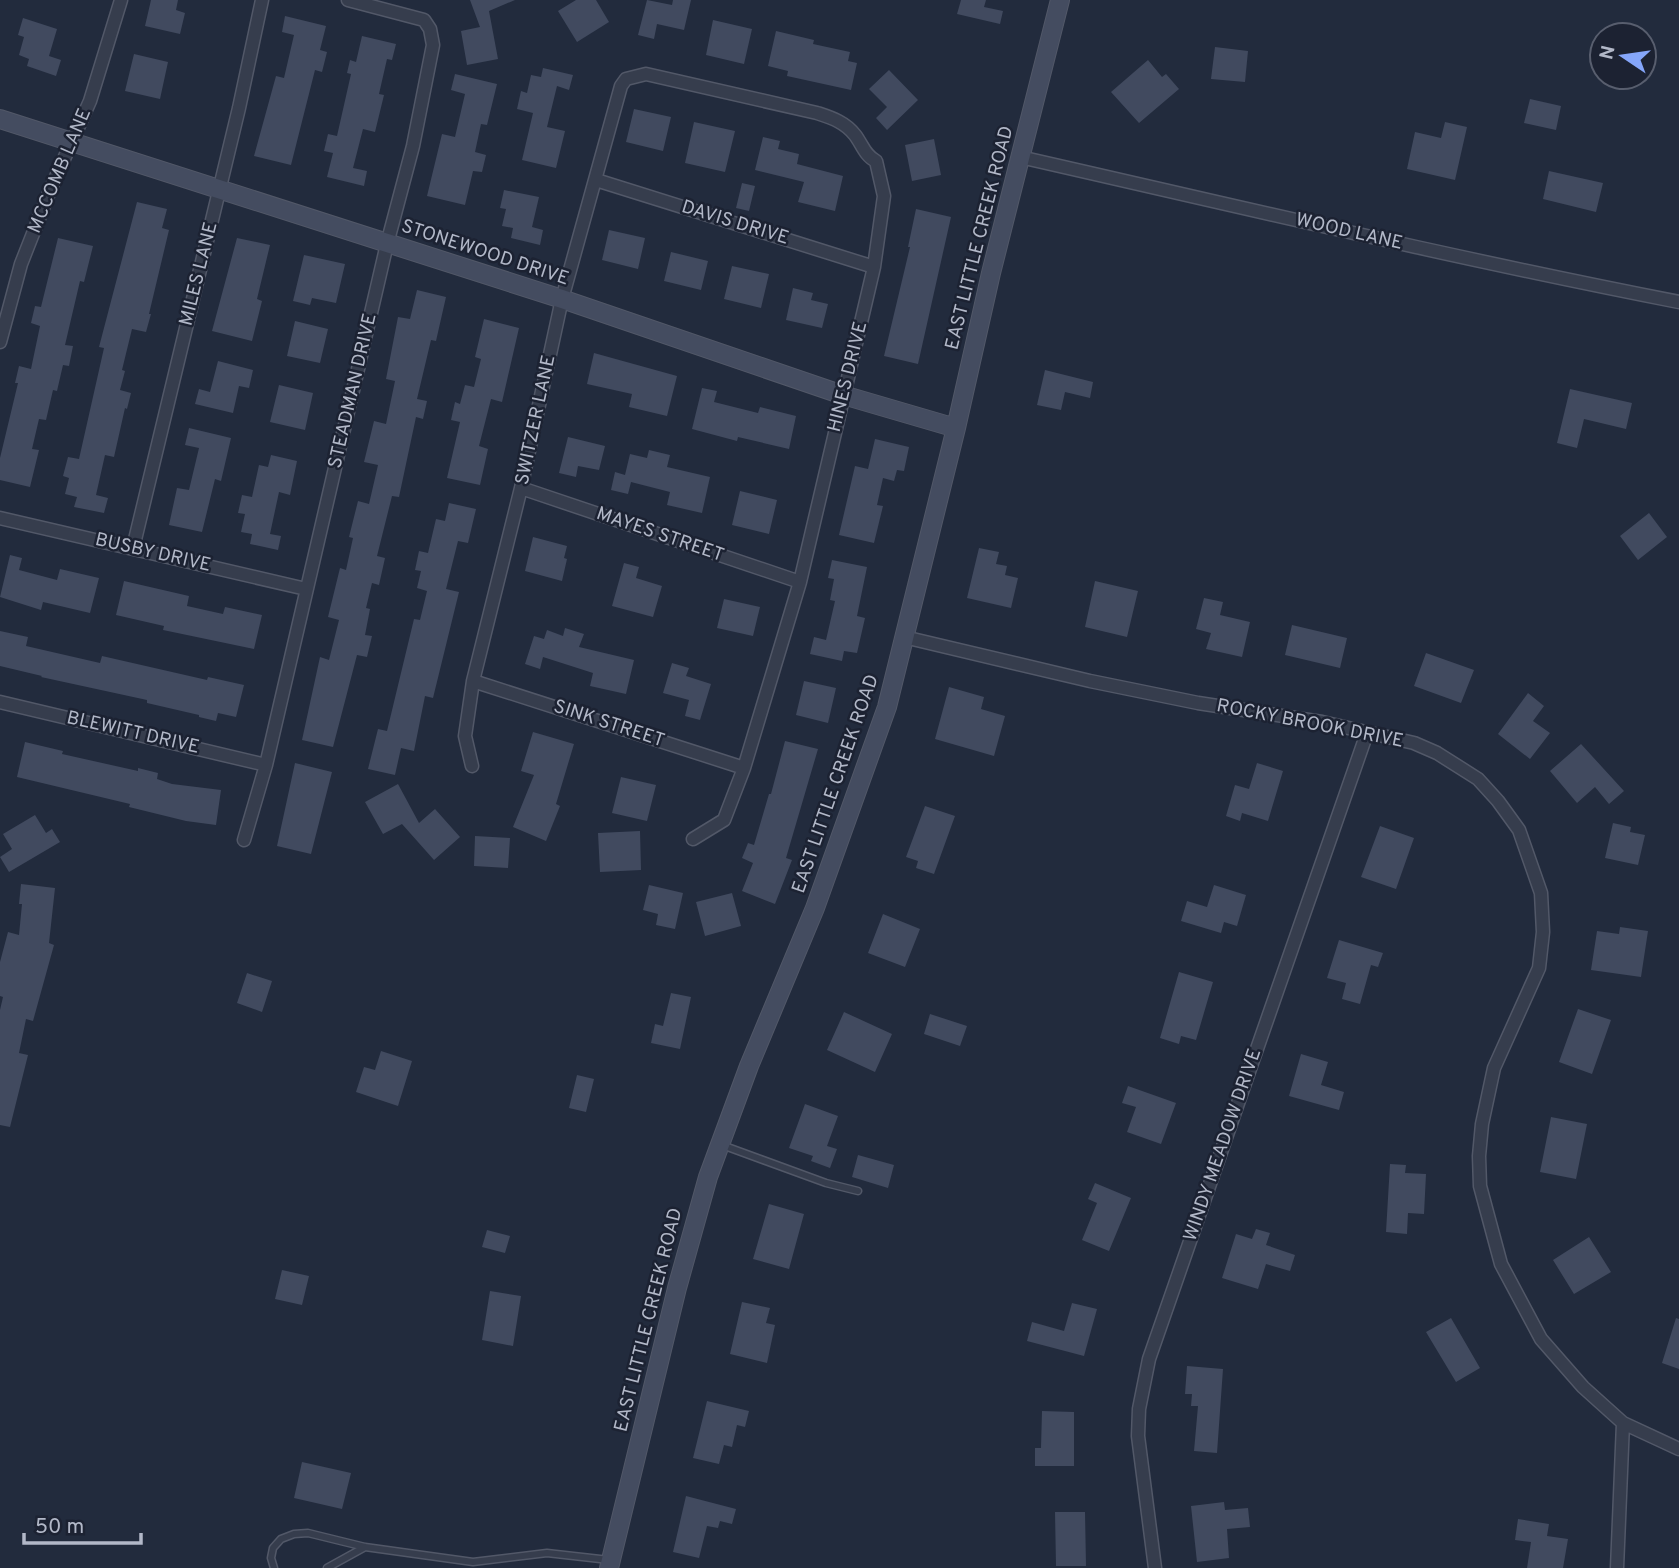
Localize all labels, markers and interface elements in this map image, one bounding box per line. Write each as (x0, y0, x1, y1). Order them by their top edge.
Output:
north arrow (1588, 21, 1658, 91)
text: N (1595, 43, 1622, 62)
street label: MCCOMB LANE (23, 105, 97, 237)
street label: EAST LITTLE CREEK ROAD (941, 124, 1019, 352)
street label: DAVIS DRIVE (678, 195, 792, 251)
street label: WOOD LANE (1293, 208, 1405, 256)
street label: STONEWOOD DRIVE (398, 215, 572, 291)
street label: MILES LANE (174, 219, 224, 329)
street label: STEADMAN DRIVE (323, 311, 383, 471)
street label: HINES DRIVE (823, 319, 873, 435)
street label: SWITZER LANE (511, 353, 561, 487)
street label: MAYES STREET (593, 502, 727, 568)
street label: BUSBY DRIVE (93, 528, 213, 578)
street label: EAST LITTLE CREEK ROAD (787, 671, 885, 897)
street label: ROCKY BROOK DRIVE (1214, 694, 1406, 754)
street label: SINK STREET (550, 695, 668, 753)
street label: BLEWITT DRIVE (64, 706, 202, 760)
street label: WINDY MEADOW DRIVE (1179, 1046, 1267, 1244)
street label: EAST LITTLE CREEK ROAD (610, 1206, 688, 1434)
scale bar (24, 1502, 142, 1546)
text: 50 m (35, 1514, 84, 1541)

